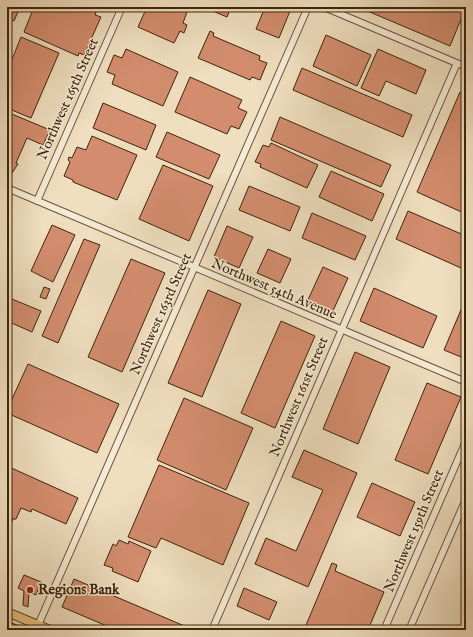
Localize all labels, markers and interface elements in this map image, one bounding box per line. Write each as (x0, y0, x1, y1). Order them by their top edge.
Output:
street label: Northwest 165th Street (33, 35, 103, 163)
street label: Northwest 163rd Street (126, 250, 196, 378)
street label: Northwest 54th Avenue (208, 254, 340, 324)
street label: Northwest 161st Street (266, 334, 332, 460)
street label: Northwest 159th Street (380, 467, 448, 595)
place label: Regions Bank (38, 581, 120, 599)
marker: Regions Bank (25, 585, 35, 595)

